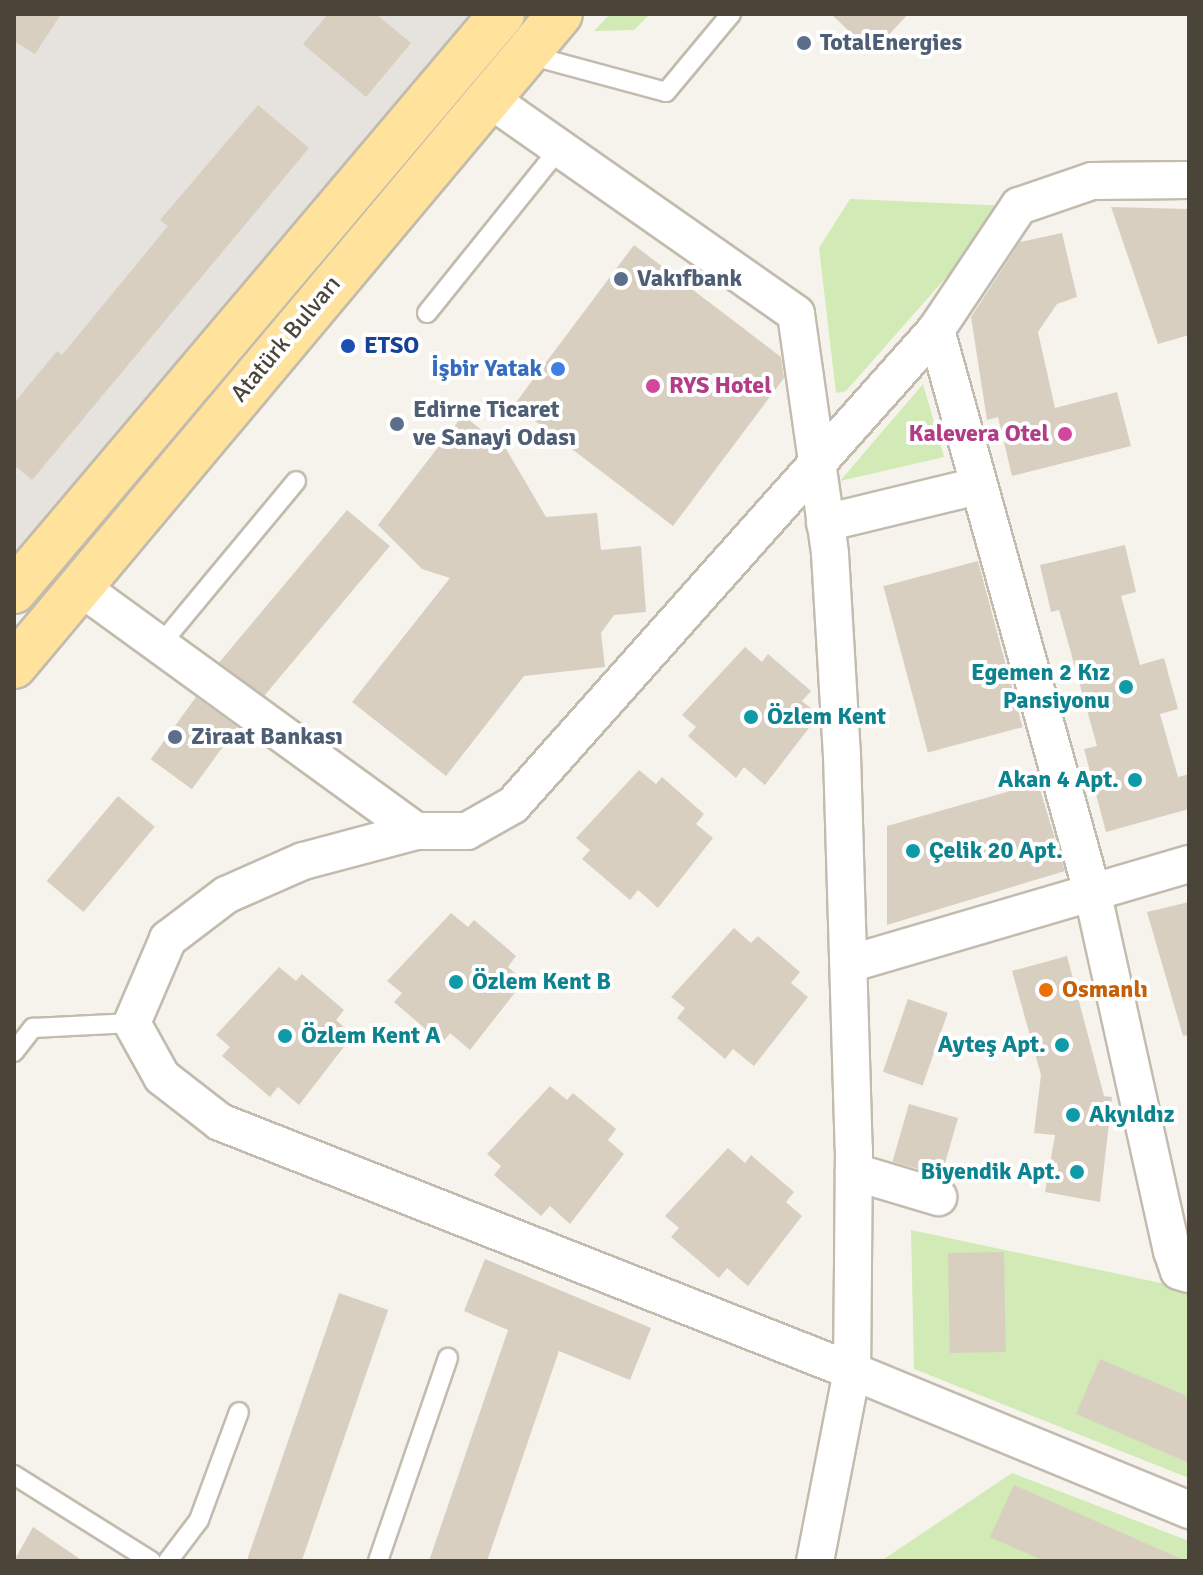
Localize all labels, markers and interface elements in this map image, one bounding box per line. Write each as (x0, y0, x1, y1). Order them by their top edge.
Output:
place label: TotalEnergies (820, 29, 962, 57)
marker: TotalEnergies (795, 34, 813, 52)
place label: Vakıfbank (637, 265, 742, 293)
street label: Atatürk Bulvarı (225, 270, 347, 408)
marker: Vakıfbank (612, 270, 630, 288)
place label: ETSO (364, 332, 419, 360)
marker: ETSO (339, 337, 357, 355)
place label: İşbir Yatak (431, 355, 542, 383)
marker: İşbir Yatak (549, 360, 567, 378)
place label: RYS Hotel (669, 372, 772, 400)
marker: RYS Hotel (644, 377, 662, 395)
place label: Edirne Ticaret ve Sanayi Odası (413, 396, 576, 452)
marker: Edirne Ticaret ve Sanayi Odası (388, 415, 406, 433)
place label: Kalevera Otel (908, 420, 1049, 448)
marker: Kalevera Otel (1056, 425, 1074, 443)
place label: Egemen 2 Kız Pansiyonu (971, 659, 1110, 715)
marker: Egemen 2 Kız Pansiyonu (1117, 678, 1135, 696)
place label: Özlem Kent (767, 703, 886, 731)
marker: Özlem Kent (742, 708, 760, 726)
place label: Ziraat Bankası (191, 723, 343, 751)
marker: Ziraat Bankası (166, 728, 184, 746)
place label: Akan 4 Apt. (998, 766, 1119, 794)
marker: Akan 4 Apt. (1126, 771, 1144, 789)
place label: Çelik 20 Apt. (929, 837, 1063, 865)
marker: Çelik 20 Apt. (904, 842, 922, 860)
place label: Özlem Kent B (472, 968, 611, 996)
marker: Özlem Kent B (447, 973, 465, 991)
place label: Osmanlı (1062, 976, 1148, 1004)
marker: Osmanlı (1037, 981, 1055, 999)
place label: Özlem Kent A (301, 1022, 441, 1050)
marker: Özlem Kent A (276, 1027, 294, 1045)
place label: Ayteş Apt. (938, 1031, 1046, 1059)
marker: Ayteş Apt. (1053, 1036, 1071, 1054)
place label: Akyıldız (1089, 1101, 1174, 1129)
marker: Akyıldız (1064, 1106, 1082, 1124)
place label: Biyendik Apt. (921, 1158, 1061, 1186)
marker: Biyendik Apt. (1068, 1163, 1086, 1181)

